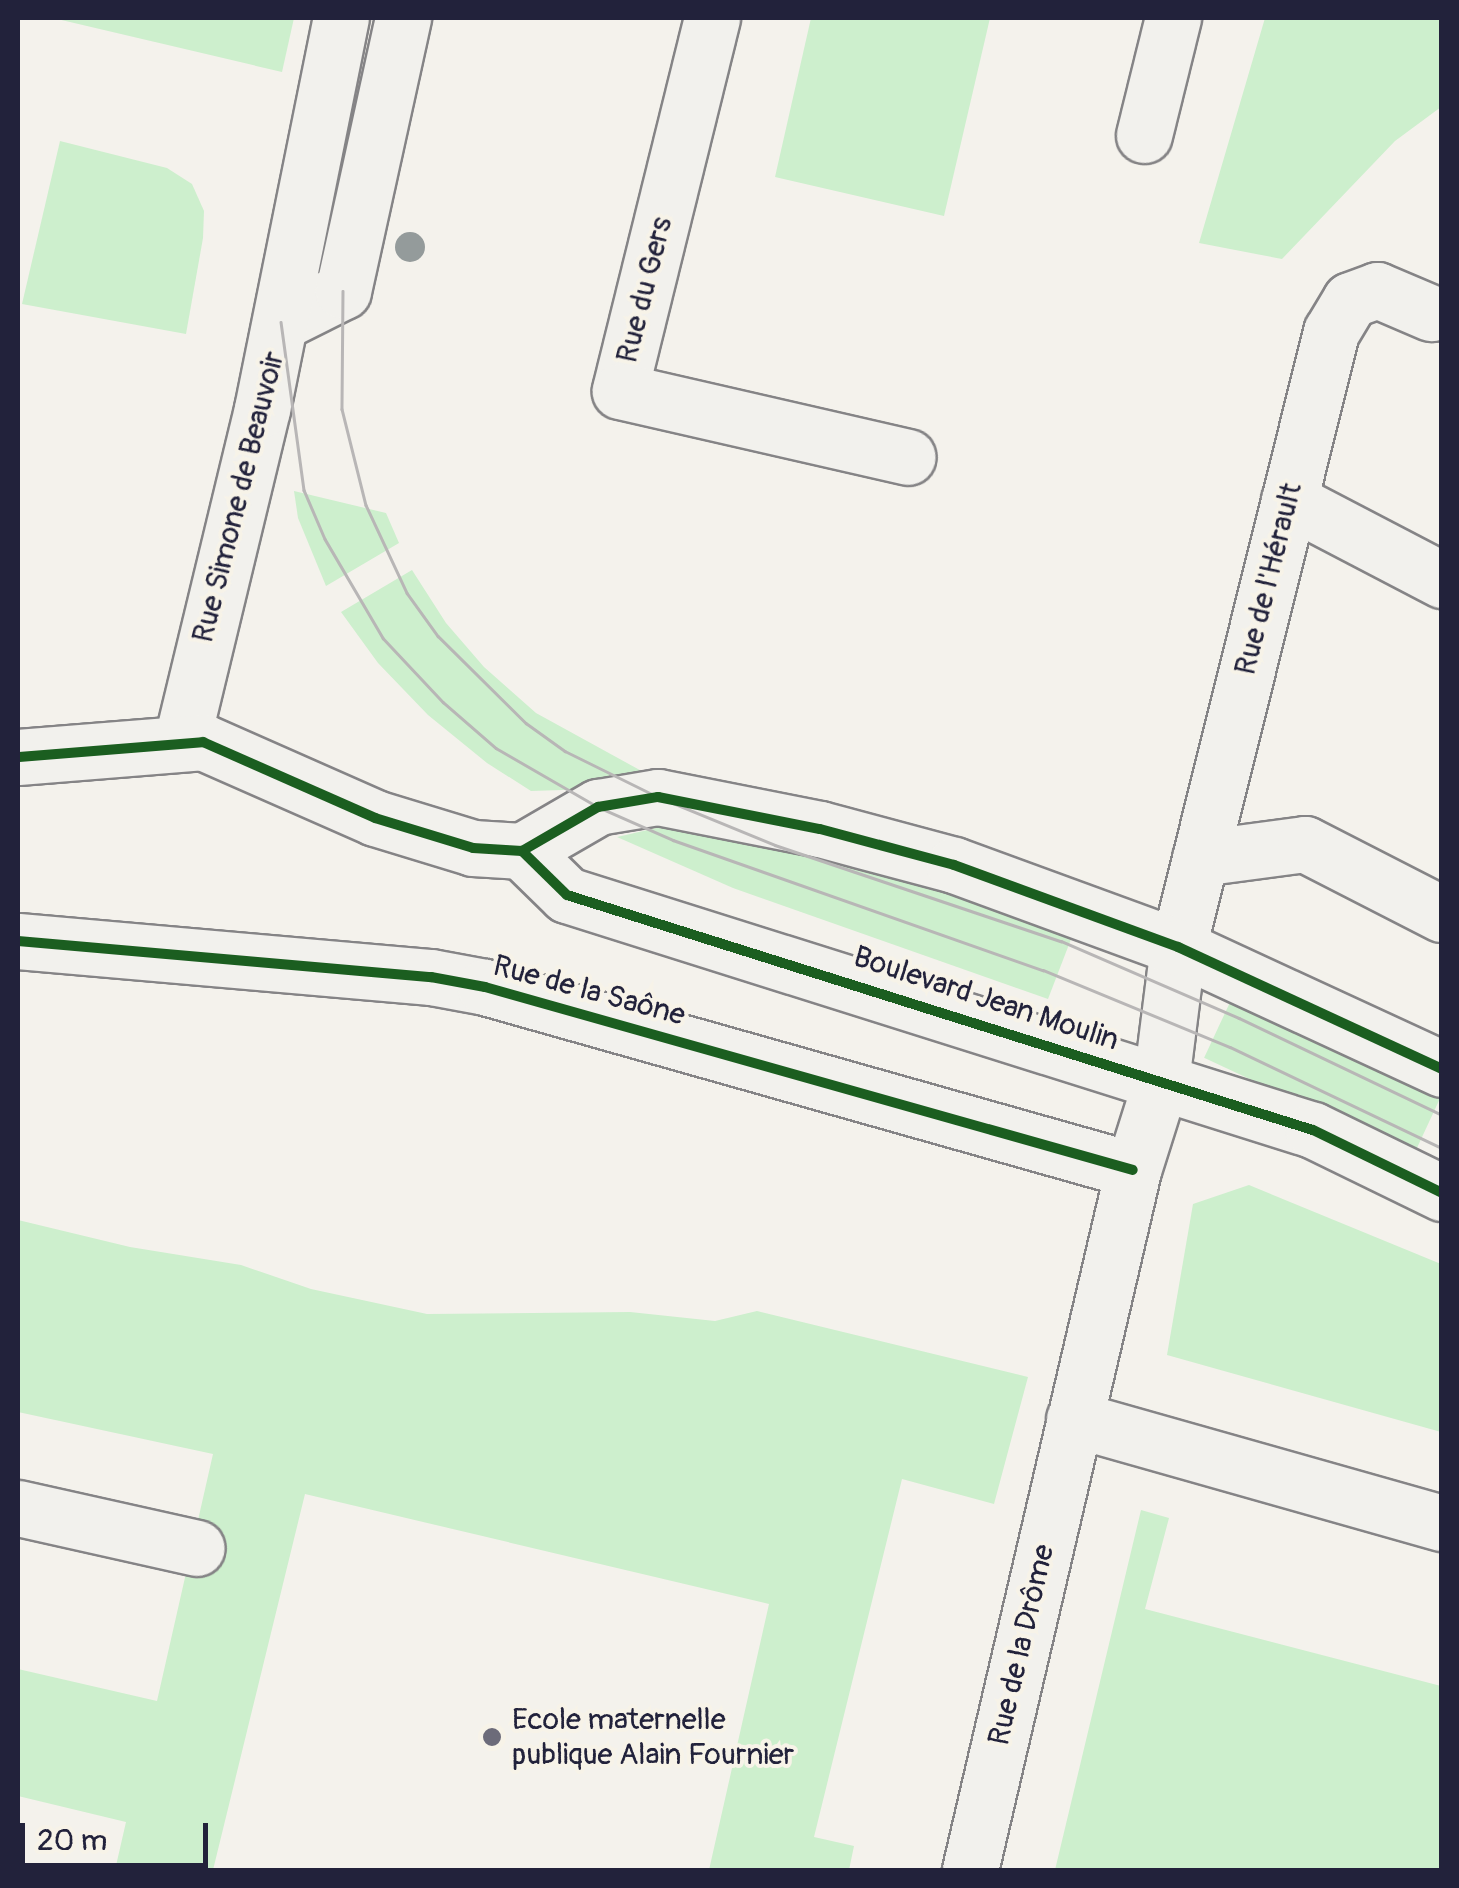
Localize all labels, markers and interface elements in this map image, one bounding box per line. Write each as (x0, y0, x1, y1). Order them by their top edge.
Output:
street label: Rue du Gers (610, 213, 680, 367)
street label: Rue Simone de Beauvoir (185, 348, 293, 646)
street label: Rue de l'Hérault (1228, 479, 1310, 679)
street label: Boulevard Jean Moulin (849, 939, 1123, 1059)
street label: Rue de la Saône (489, 948, 689, 1034)
street label: Rue de la Drôme (981, 1541, 1063, 1749)
place label: Ecole maternelle publique Alain Fournier (512, 1702, 794, 1772)
marker: Ecole maternelle publique Alain Fournier (481, 1726, 503, 1748)
scale bar (25, 1803, 212, 1865)
text: 20 m (37, 1822, 107, 1859)

